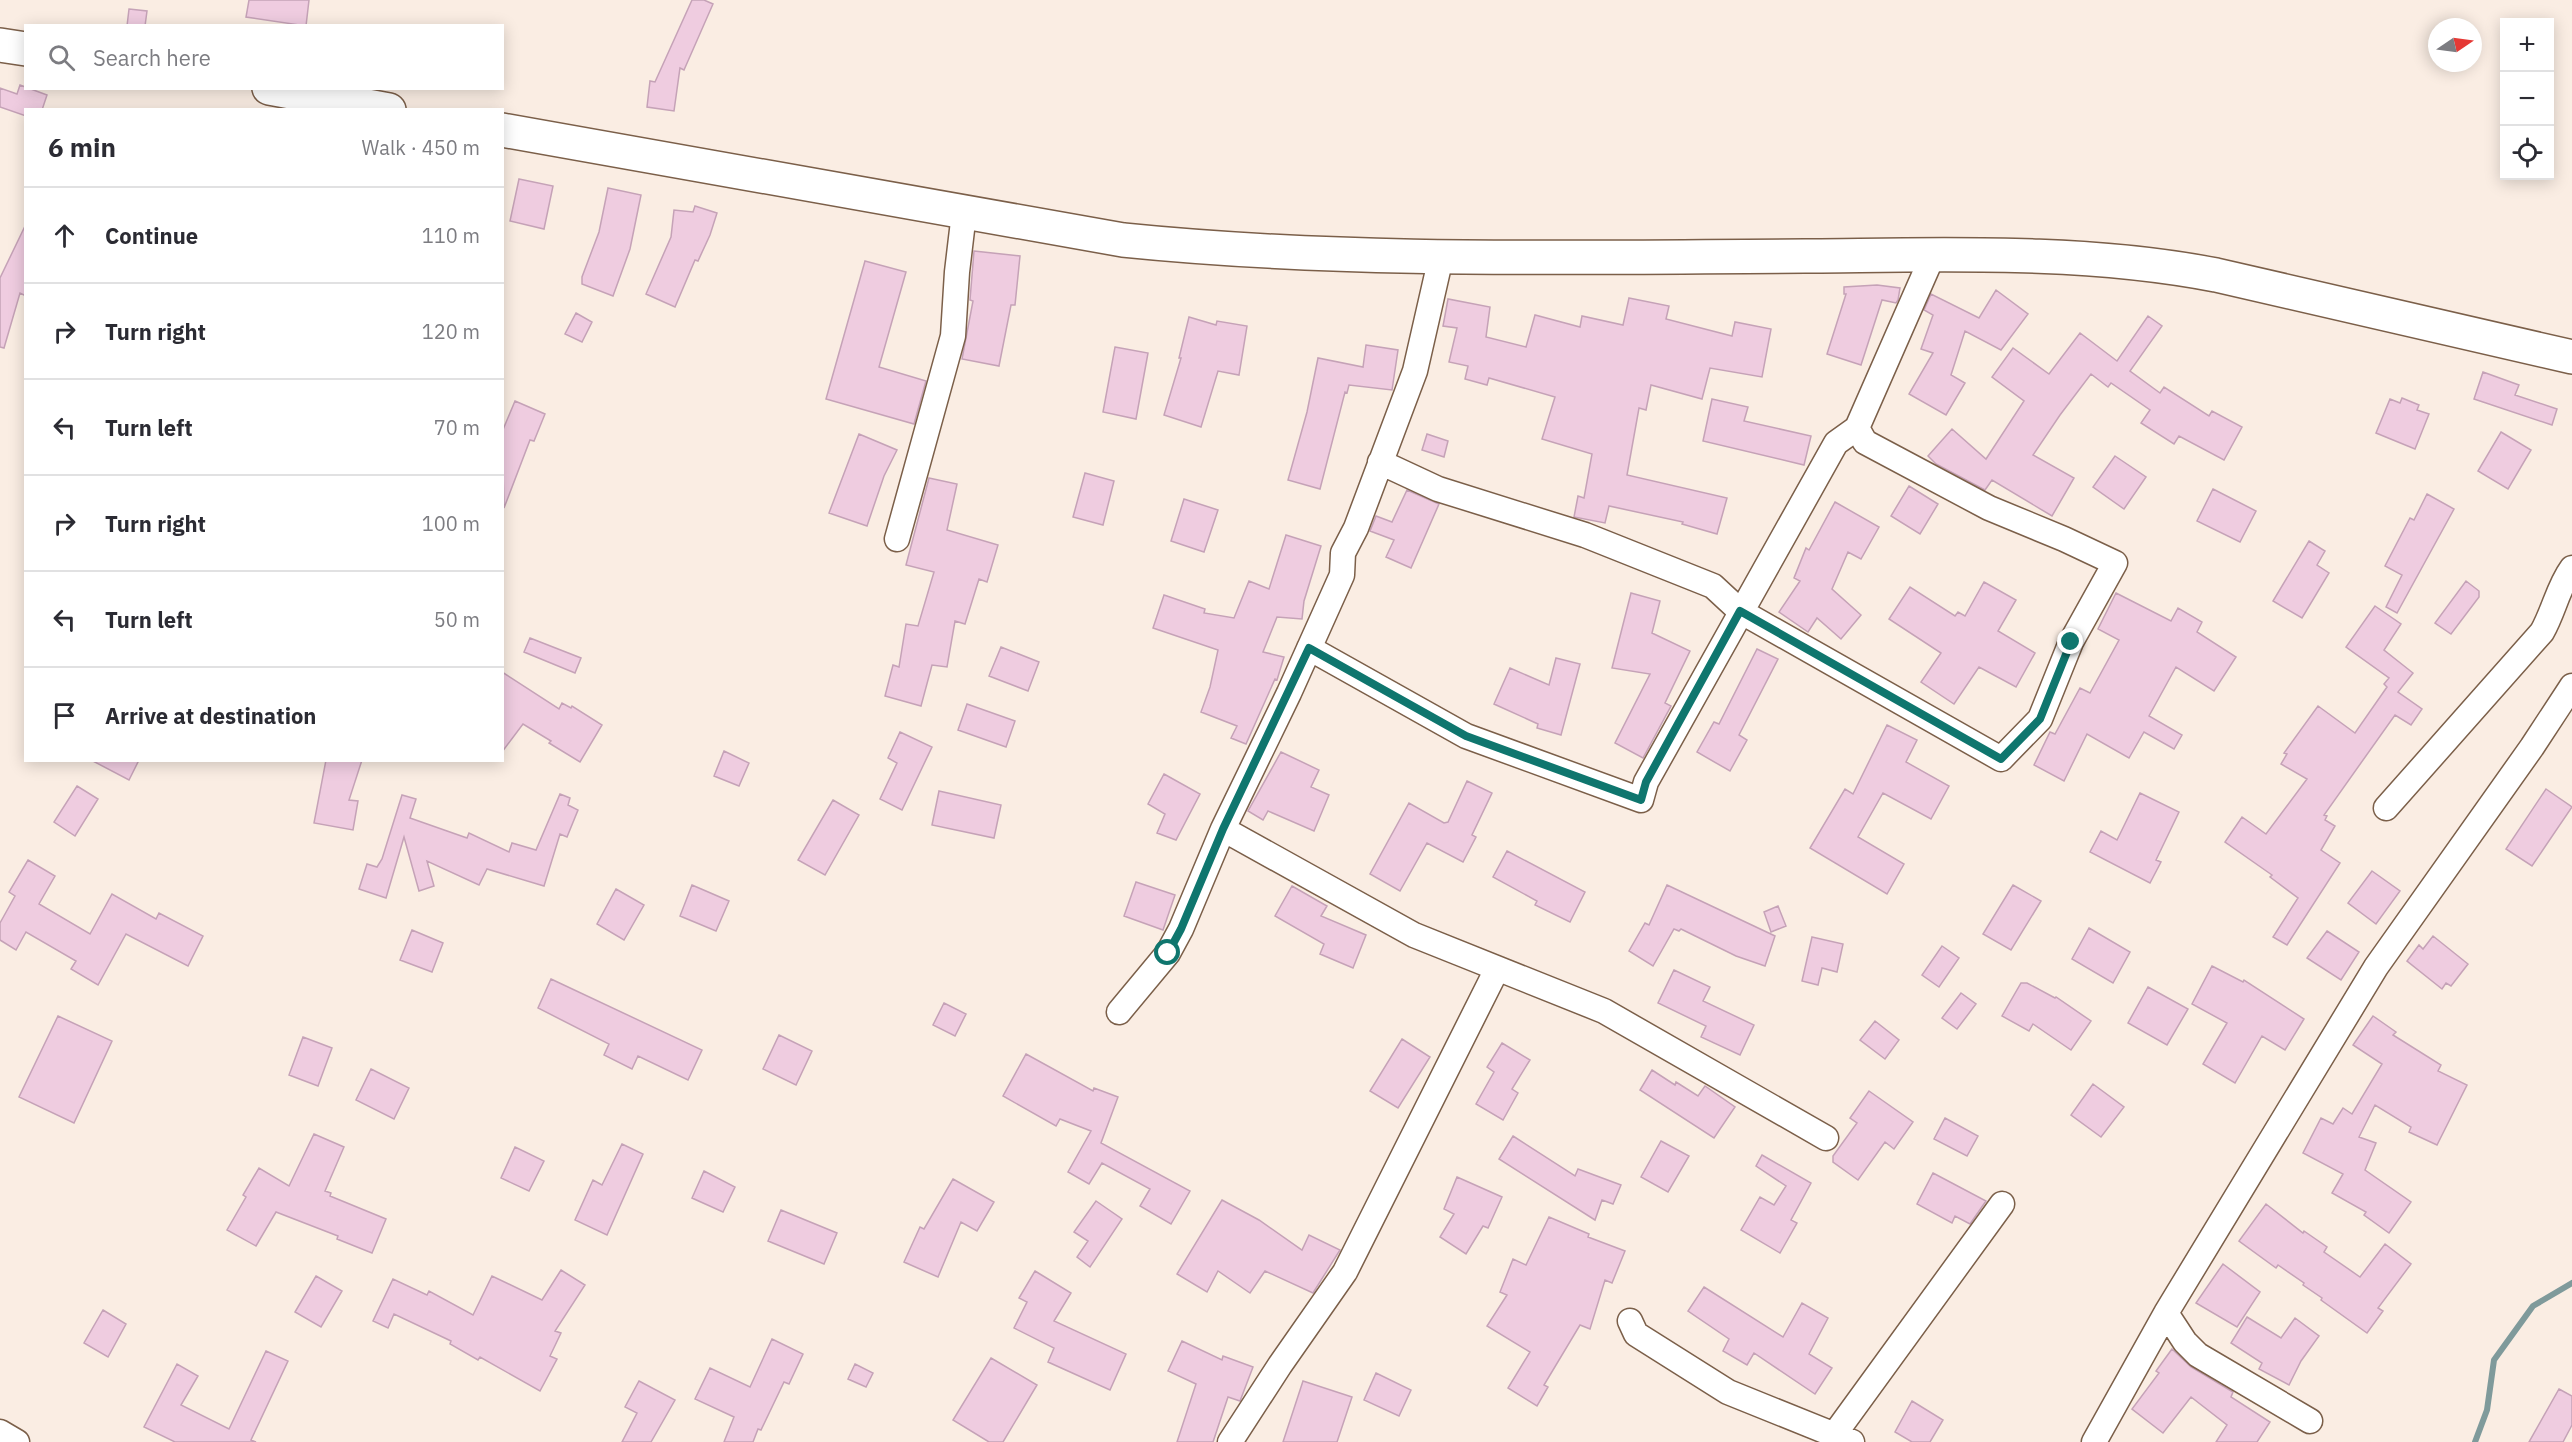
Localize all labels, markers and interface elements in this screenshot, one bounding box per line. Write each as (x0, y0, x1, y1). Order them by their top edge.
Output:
north arrow (2428, 18, 2482, 72)
map controls (2500, 18, 2554, 180)
button: + (2500, 18, 2554, 72)
search box (24, 24, 504, 90)
icon: search (45, 41, 78, 74)
text: Search here (93, 43, 211, 72)
button: − (2500, 72, 2554, 126)
button: locate (2500, 126, 2554, 180)
text: 6 min (48, 130, 116, 164)
text: Walk · 450 m (362, 134, 480, 161)
icon: ahead (48, 219, 81, 252)
text: Continue (105, 221, 198, 250)
text: 110 m (422, 222, 480, 249)
icon: right (48, 315, 81, 348)
text: Turn right (105, 317, 206, 346)
text: 120 m (422, 318, 480, 345)
icon: left (48, 411, 81, 444)
text: Turn left (105, 413, 193, 442)
text: 70 m (434, 414, 480, 441)
icon: right (48, 507, 81, 540)
text: Turn right (105, 509, 206, 538)
text: 100 m (422, 510, 480, 537)
icon: left (48, 603, 81, 636)
text: Turn left (105, 605, 193, 634)
text: 50 m (434, 606, 480, 633)
route end (2057, 628, 2083, 654)
icon: arrive (48, 699, 81, 732)
text: Arrive at destination (105, 701, 316, 730)
route start (1154, 939, 1180, 965)

